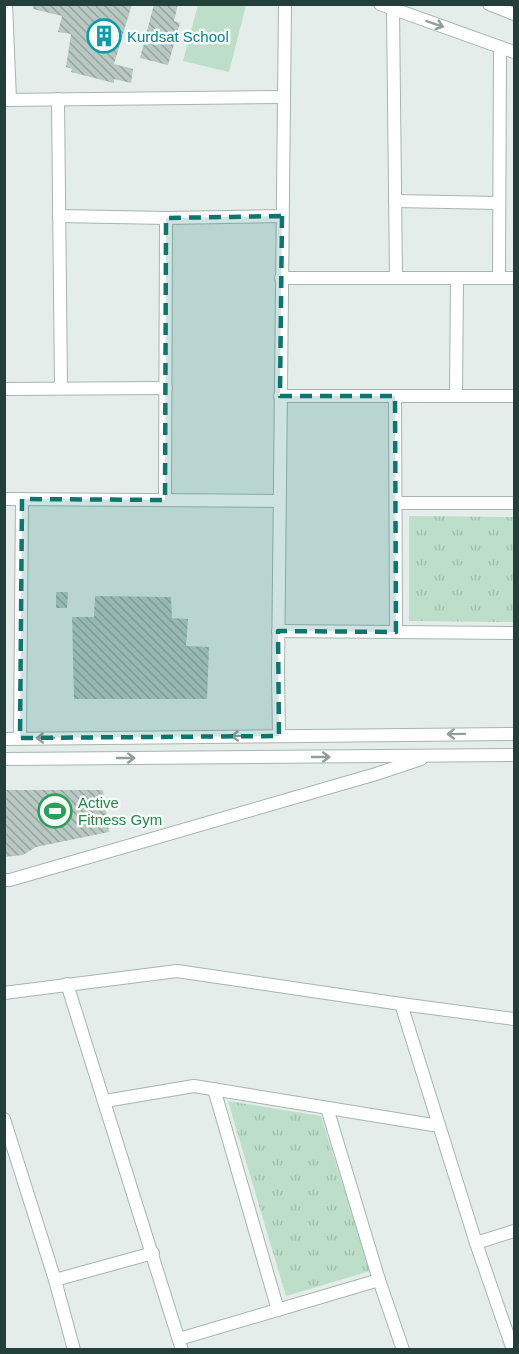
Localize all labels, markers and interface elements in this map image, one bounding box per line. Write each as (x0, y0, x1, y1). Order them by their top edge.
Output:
building icon: Kurdsat School (86, 18, 122, 54)
one-way arrow (425, 20, 444, 31)
place label: Kurdsat School (127, 28, 229, 45)
one-way arrow (447, 728, 467, 740)
one-way arrow (231, 730, 251, 742)
one-way arrow (36, 732, 56, 744)
one-way arrow (310, 751, 330, 762)
one-way arrow (115, 752, 135, 764)
sports icon: Active Fitness Gym (37, 793, 73, 829)
place label: Active Fitness Gym (78, 794, 162, 828)

